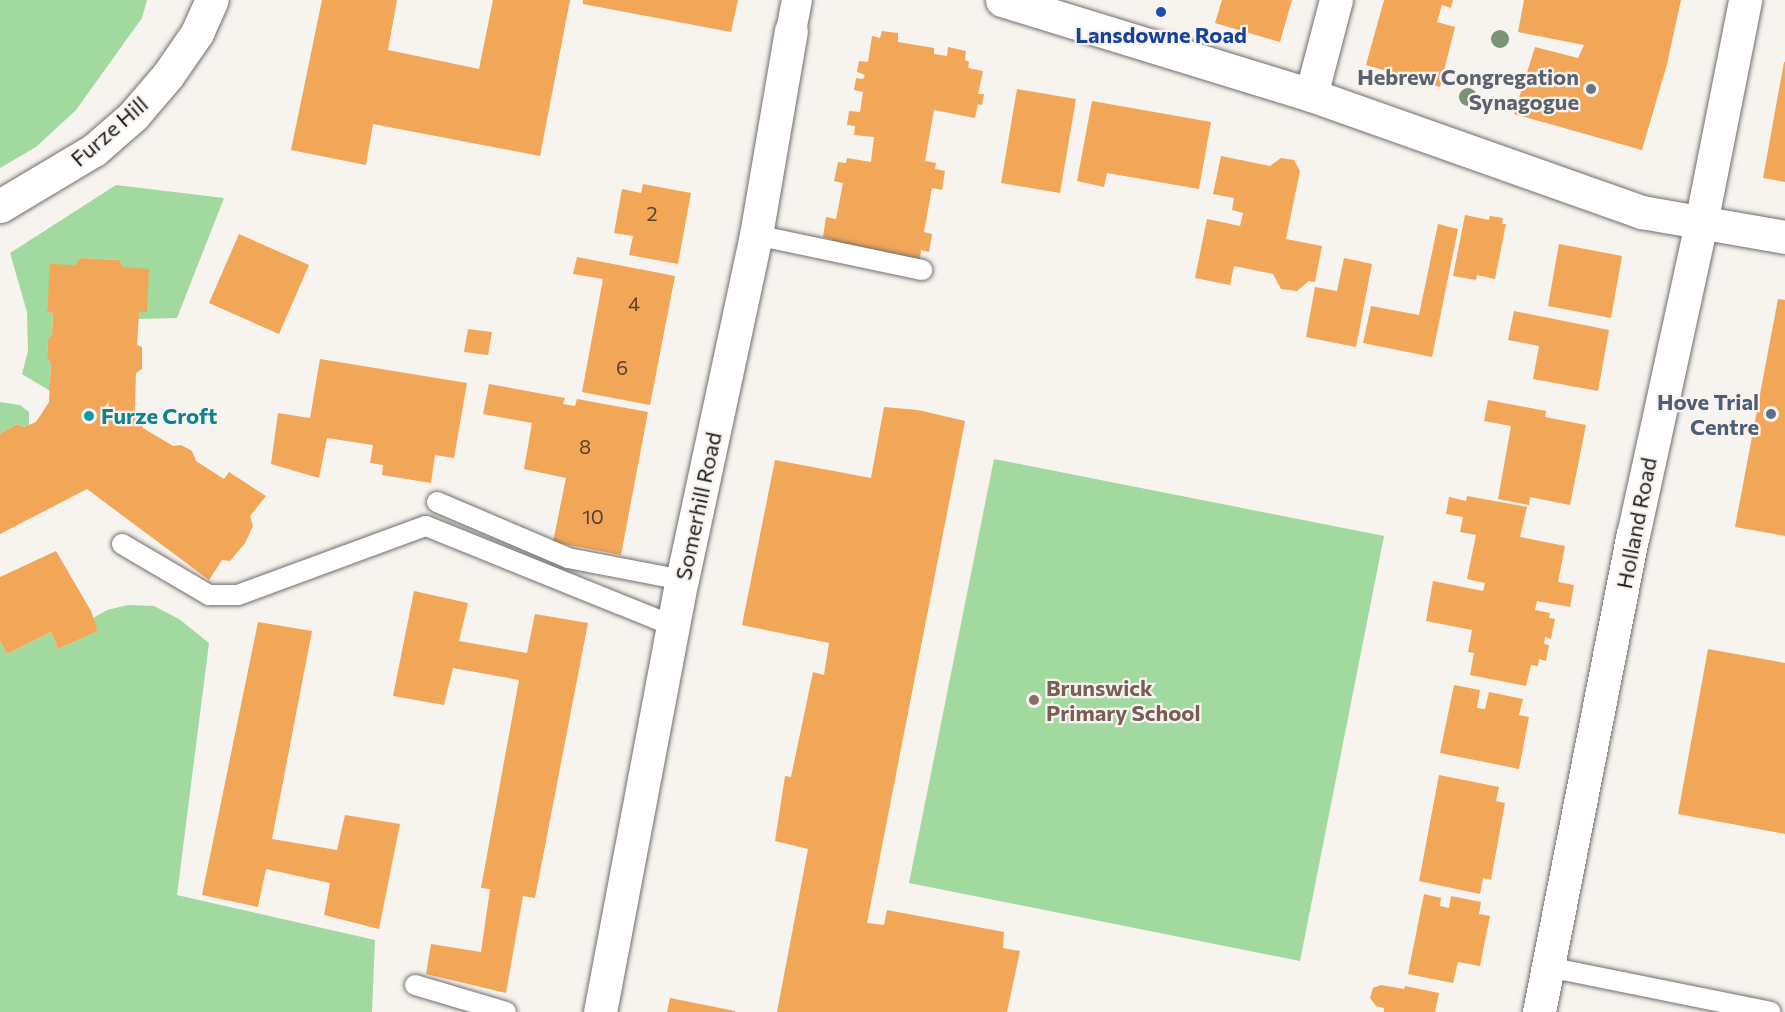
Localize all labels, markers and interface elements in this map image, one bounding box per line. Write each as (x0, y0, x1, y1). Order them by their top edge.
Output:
marker: Lansdowne Road (1154, 5, 1168, 19)
place label: Lansdowne Road (1075, 22, 1247, 48)
place label: Hebrew Congregation Synagogue (1357, 63, 1579, 114)
marker: Hebrew Congregation Synagogue (1584, 82, 1598, 96)
street label: Furze Hill (65, 90, 153, 172)
house number: 2 (646, 201, 658, 225)
house number: 4 (628, 291, 640, 315)
house number: 6 (616, 355, 628, 379)
place label: Hove Trial Centre (1657, 388, 1759, 440)
place label: Furze Croft (101, 403, 217, 429)
marker: Hove Trial Centre (1764, 407, 1778, 421)
marker: Furze Croft (82, 409, 96, 423)
street label: Somerhill Road (669, 430, 727, 582)
house number: 8 (579, 434, 591, 458)
street label: Holland Road (1610, 455, 1662, 591)
house number: 10 (582, 504, 604, 528)
place label: Brunswick Primary School (1046, 674, 1201, 726)
marker: Brunswick Primary School (1027, 693, 1041, 707)

